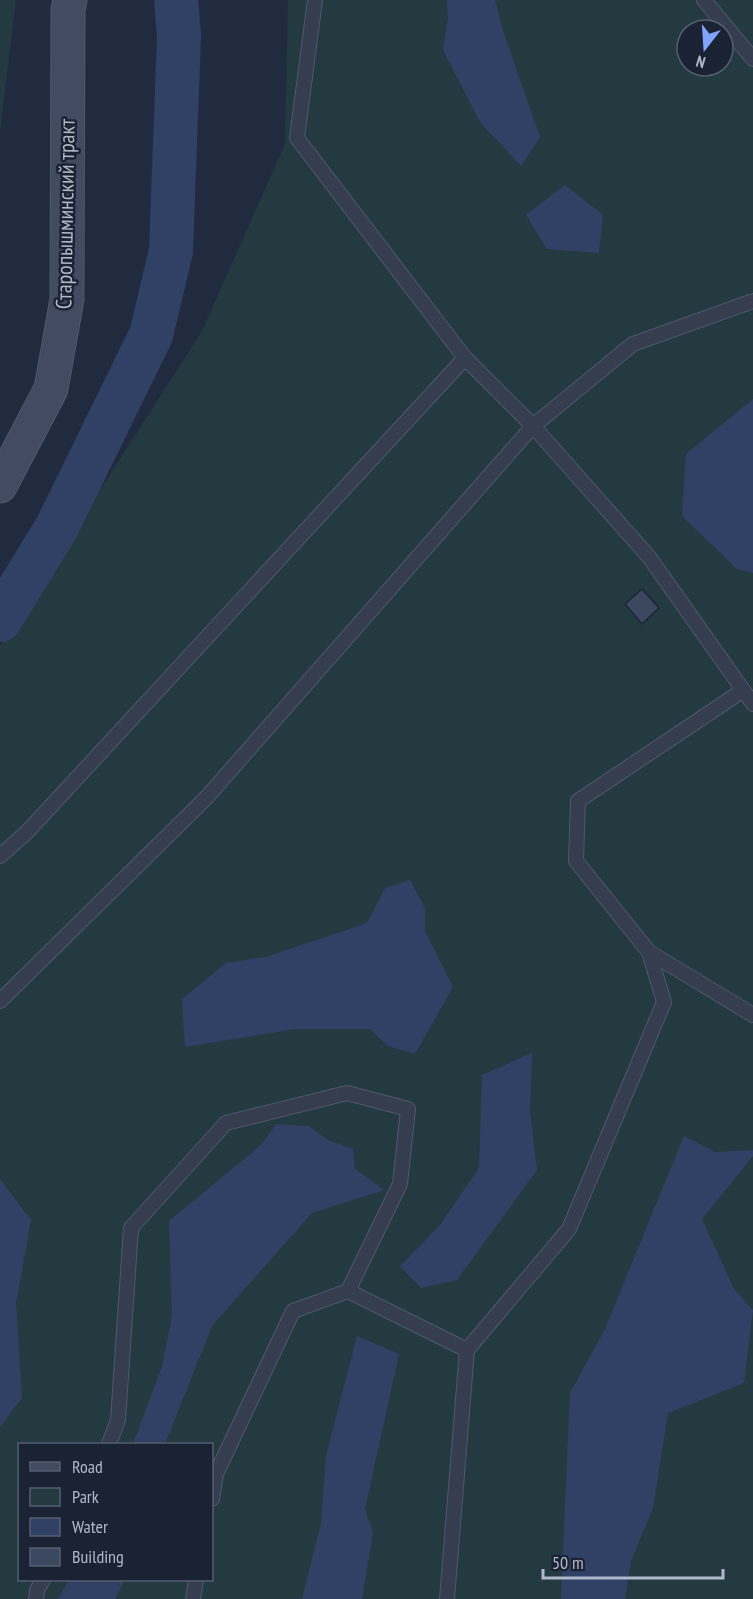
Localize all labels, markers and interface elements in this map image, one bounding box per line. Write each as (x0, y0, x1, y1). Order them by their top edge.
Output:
north arrow (675, 18, 735, 78)
text: N (694, 52, 708, 73)
street label: Старопышминский тракт (49, 118, 81, 309)
legend (18, 1443, 213, 1581)
text: Road (72, 1455, 103, 1478)
text: Park (72, 1485, 99, 1508)
text: Water (72, 1515, 108, 1538)
scale bar (543, 1542, 723, 1580)
text: Building (72, 1545, 124, 1568)
text: 50 m (552, 1551, 584, 1574)

